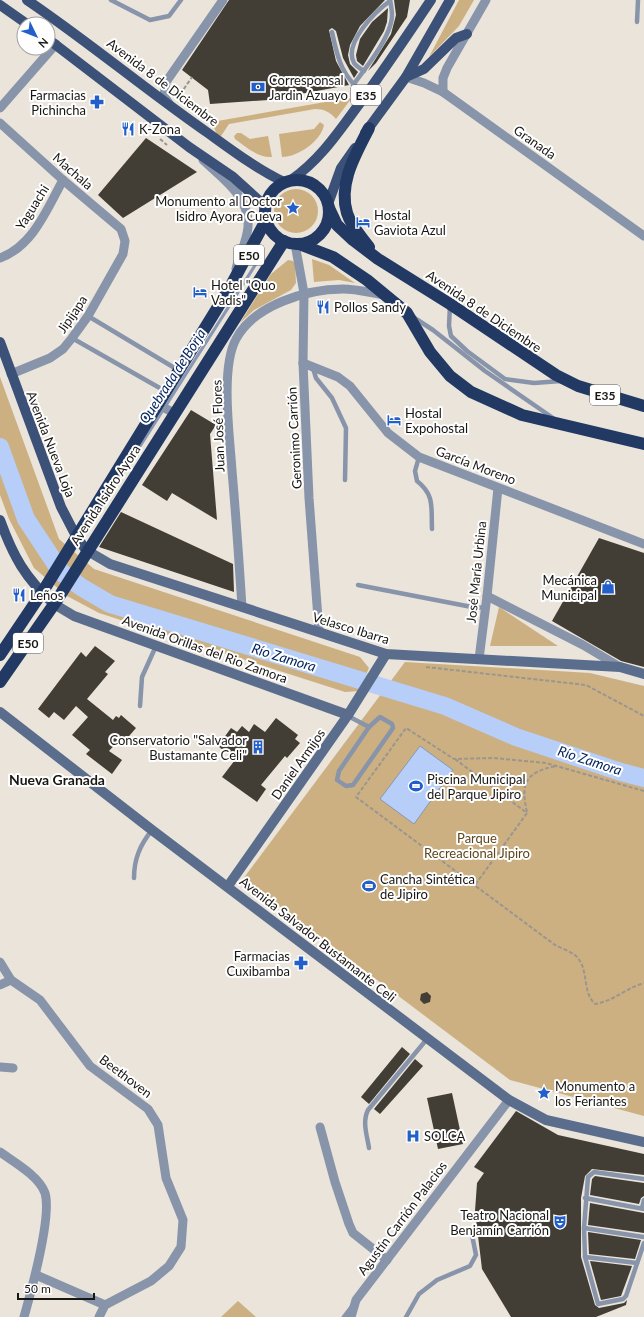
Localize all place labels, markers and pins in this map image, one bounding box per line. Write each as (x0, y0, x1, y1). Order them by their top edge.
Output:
place label: Corresponsal Jardin Azuayo (269, 72, 348, 103)
bank icon: Corresponsal Jardin Azuayo (250, 79, 266, 95)
place label: Farmacias Pichincha (30, 87, 86, 118)
pharmacy icon: Farmacias Pichincha (89, 94, 105, 110)
restaurant icon: K-Zona (120, 121, 136, 137)
place label: K-Zona (139, 121, 181, 137)
place label: Monumento al Doctor Isidro Ayora Cueva (155, 193, 282, 224)
place icon: Monumento al Doctor Isidro Ayora Cueva (285, 200, 301, 216)
place label: Hostal Gaviota Azul (374, 207, 446, 238)
hotel icon: Hostal Gaviota Azul (355, 214, 371, 230)
place label: Hotel "Quo Vadis" (211, 277, 276, 308)
hotel icon: Hotel "Quo Vadis" (192, 284, 208, 300)
restaurant icon: Pollos Sandy (315, 299, 331, 315)
place label: Pollos Sandy (334, 299, 406, 315)
place label: Hostal Expohostal (405, 405, 468, 436)
hotel icon: Hostal Expohostal (386, 412, 402, 428)
place label: Mecánica Municipal (541, 572, 597, 603)
shop icon: Mecánica Municipal (600, 579, 616, 595)
restaurant icon: Leños (11, 587, 27, 603)
place label: Leños (30, 587, 64, 603)
place label: Conservatorio "Salvador Bustamante Celi" (109, 732, 247, 763)
building icon: Conservatorio "Salvador Bustamante Celi" (250, 739, 266, 755)
place label: Piscina Municipal del Parque Jipiro (427, 771, 526, 802)
sports icon: Piscina Municipal del Parque Jipiro (408, 778, 424, 794)
place label: Cancha Sintética de Jipiro (380, 871, 475, 902)
sports icon: Cancha Sintética de Jipiro (361, 878, 377, 894)
place label: Farmacias Cuxibamba (226, 948, 290, 979)
pharmacy icon: Farmacias Cuxibamba (293, 955, 309, 971)
place label: Monumento a los Feriantes (555, 1078, 635, 1109)
place icon: Monumento a los Feriantes (536, 1085, 552, 1101)
hospital icon: SOLCA (405, 1128, 421, 1144)
place label: SOLCA (424, 1128, 465, 1144)
place label: Teatro Nacional Benjamín Carrión (450, 1207, 549, 1238)
theatre icon: Teatro Nacional Benjamín Carrión (552, 1214, 568, 1230)

